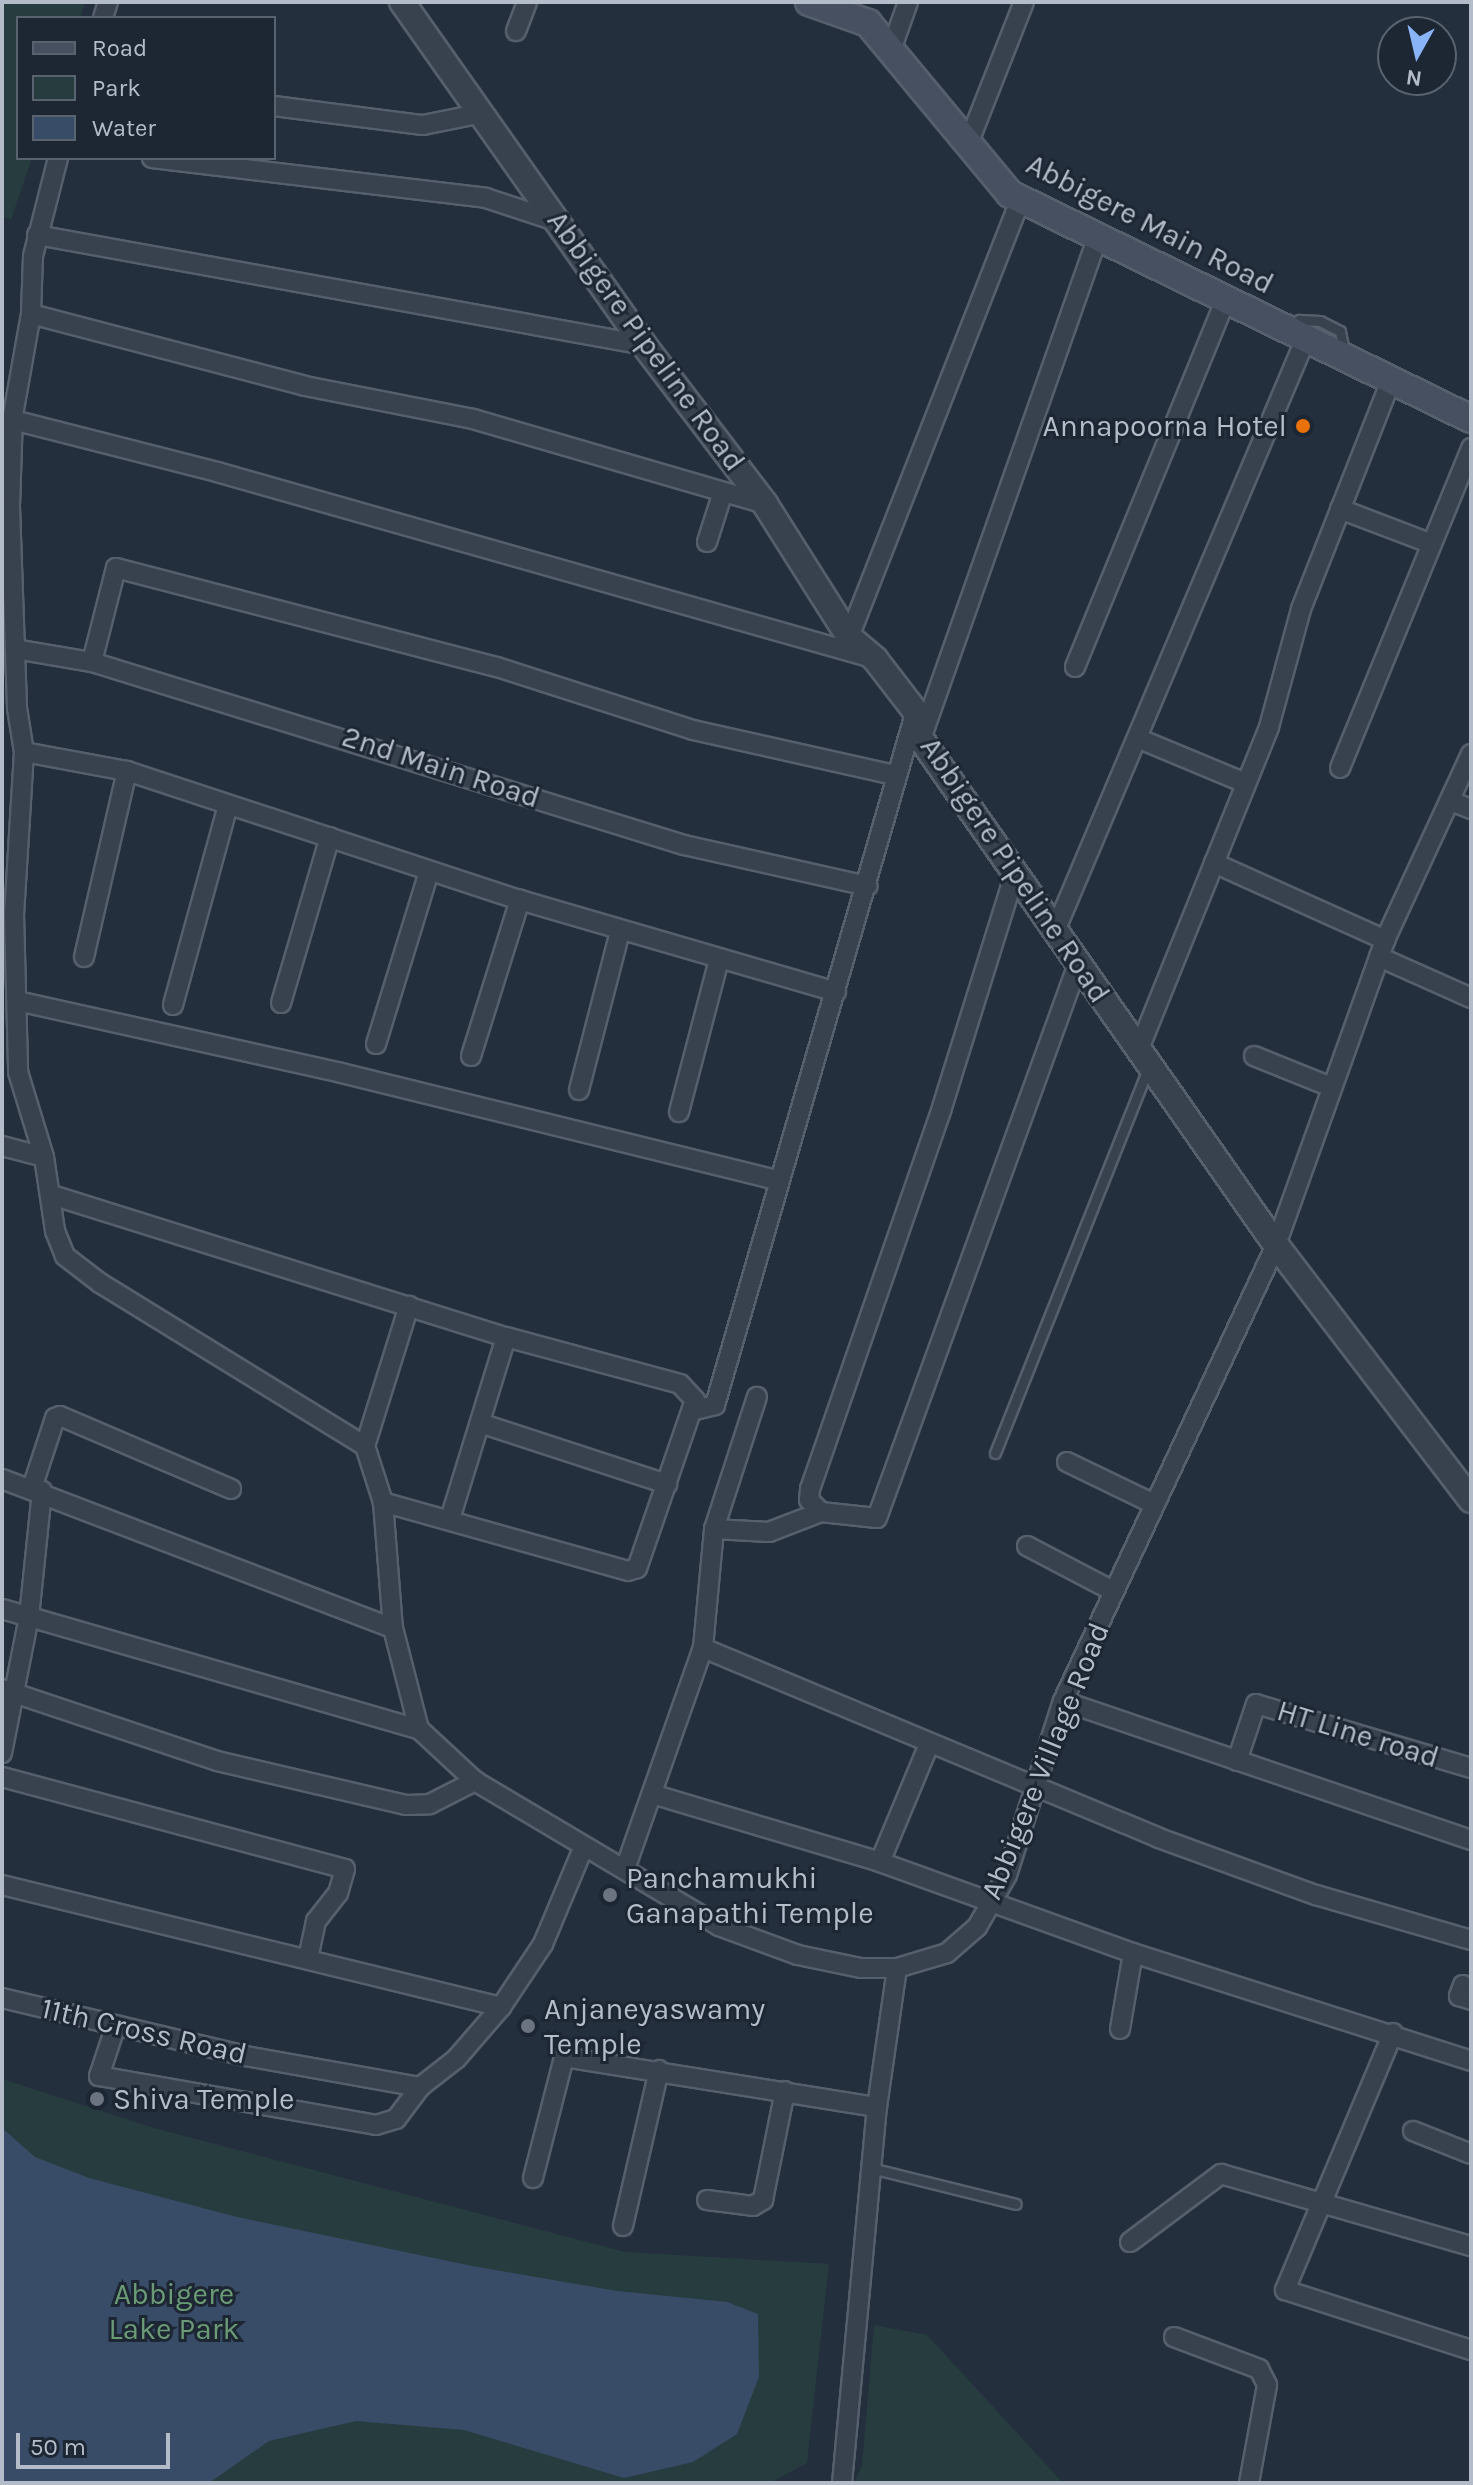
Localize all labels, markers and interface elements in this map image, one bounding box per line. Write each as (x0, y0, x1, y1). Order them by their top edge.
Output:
legend (16, 16, 276, 160)
north arrow (1377, 16, 1457, 96)
text: Road (92, 34, 147, 62)
text: N (1404, 64, 1424, 92)
text: Park (92, 74, 141, 102)
text: Water (92, 114, 156, 142)
street label: Abbigere Main Road (1020, 146, 1280, 302)
street label: Abbigere Pipeline Road (539, 204, 753, 478)
place label: Annapoorna Hotel (1043, 408, 1287, 444)
marker: Annapoorna Hotel (1294, 417, 1312, 435)
street label: 2nd Main Road (338, 718, 544, 816)
street label: Abbigere Pipeline Road (913, 730, 1117, 1010)
street label: Abbigere Village Road (973, 1617, 1117, 1905)
street label: HT Line road (1273, 1692, 1443, 1776)
place label: Panchamukhi Ganapathi Temple (626, 1860, 874, 1930)
marker: Panchamukhi Ganapathi Temple (601, 1886, 619, 1904)
street label: 11th Cross Road (38, 1990, 250, 2072)
place label: Anjaneyaswamy Temple (544, 1991, 765, 2062)
marker: Anjaneyaswamy Temple (519, 2017, 537, 2035)
place label: Shiva Temple (113, 2081, 294, 2117)
marker: Shiva Temple (88, 2090, 106, 2108)
park label: Abbigere Lake Park (109, 2276, 239, 2346)
scale bar (20, 2417, 174, 2467)
text: 50 m (30, 2433, 86, 2461)

